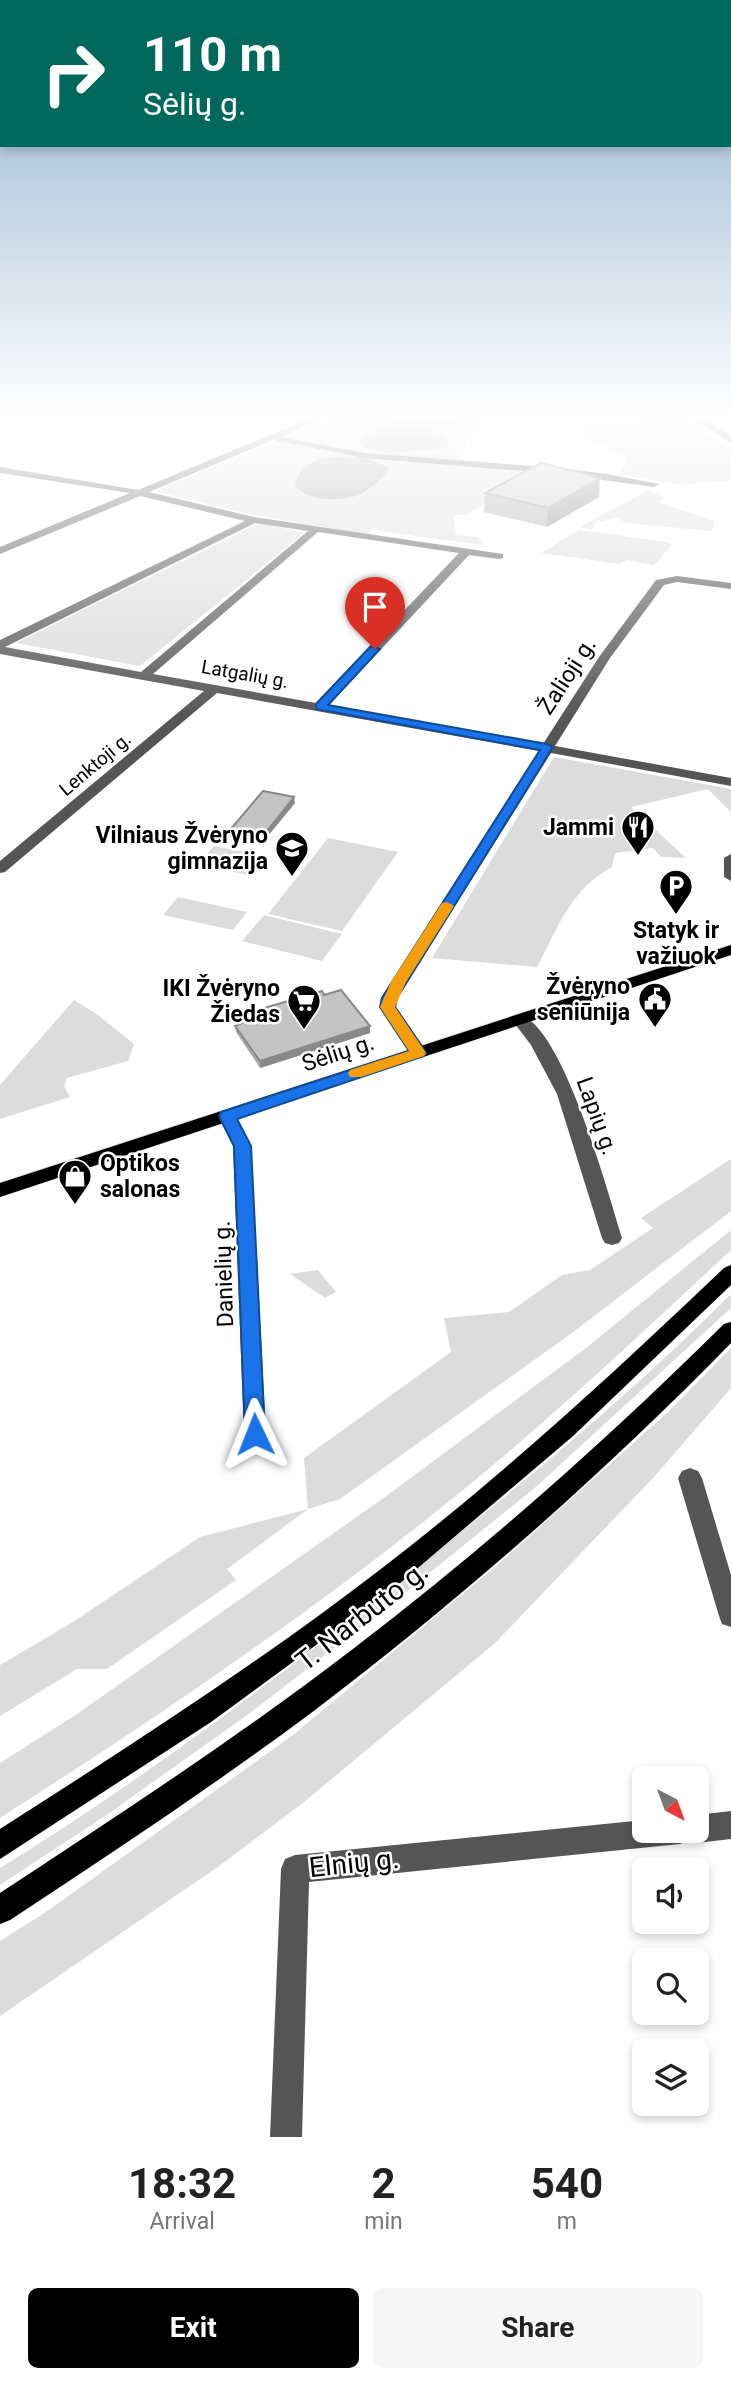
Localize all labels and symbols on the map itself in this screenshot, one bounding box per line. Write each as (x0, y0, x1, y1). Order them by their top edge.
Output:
pin (345, 577, 405, 649)
street label: Žalioji g. (531, 632, 602, 720)
street label: Latgalių g. (200, 655, 290, 693)
street label: Lenktoji g. (54, 727, 136, 801)
restaurant icon: Jammi (619, 808, 657, 857)
place label: Jammi (543, 814, 614, 841)
place label: Vilniaus Žvėryno gimnazija (95, 821, 268, 875)
school or university icon: Vilniaus Žvėryno gimnazija (273, 829, 311, 878)
parking icon: Statyk ir važiuok (657, 867, 695, 916)
place label: Statyk ir važiuok (633, 917, 720, 970)
place label: Žvėryno seniūnija (537, 972, 630, 1026)
place label: IKI Žvėryno Žiedas (163, 974, 280, 1028)
public building icon: Žvėryno seniūnija (636, 980, 674, 1029)
supermarket icon: IKI Žvėryno Žiedas (285, 982, 323, 1031)
street label: Sėlių g. (298, 1029, 378, 1077)
street label: Lapių g. (570, 1073, 624, 1159)
place label: Optikos salonas (100, 1150, 180, 1203)
shop icon: Optikos salonas (56, 1157, 94, 1206)
street label: Danielių g. (209, 1220, 239, 1328)
position arrow (218, 1397, 292, 1471)
street label: T. Narbuto g. (289, 1554, 435, 1678)
north arrow (632, 1766, 709, 1843)
street label: Elnių g. (307, 1842, 401, 1884)

